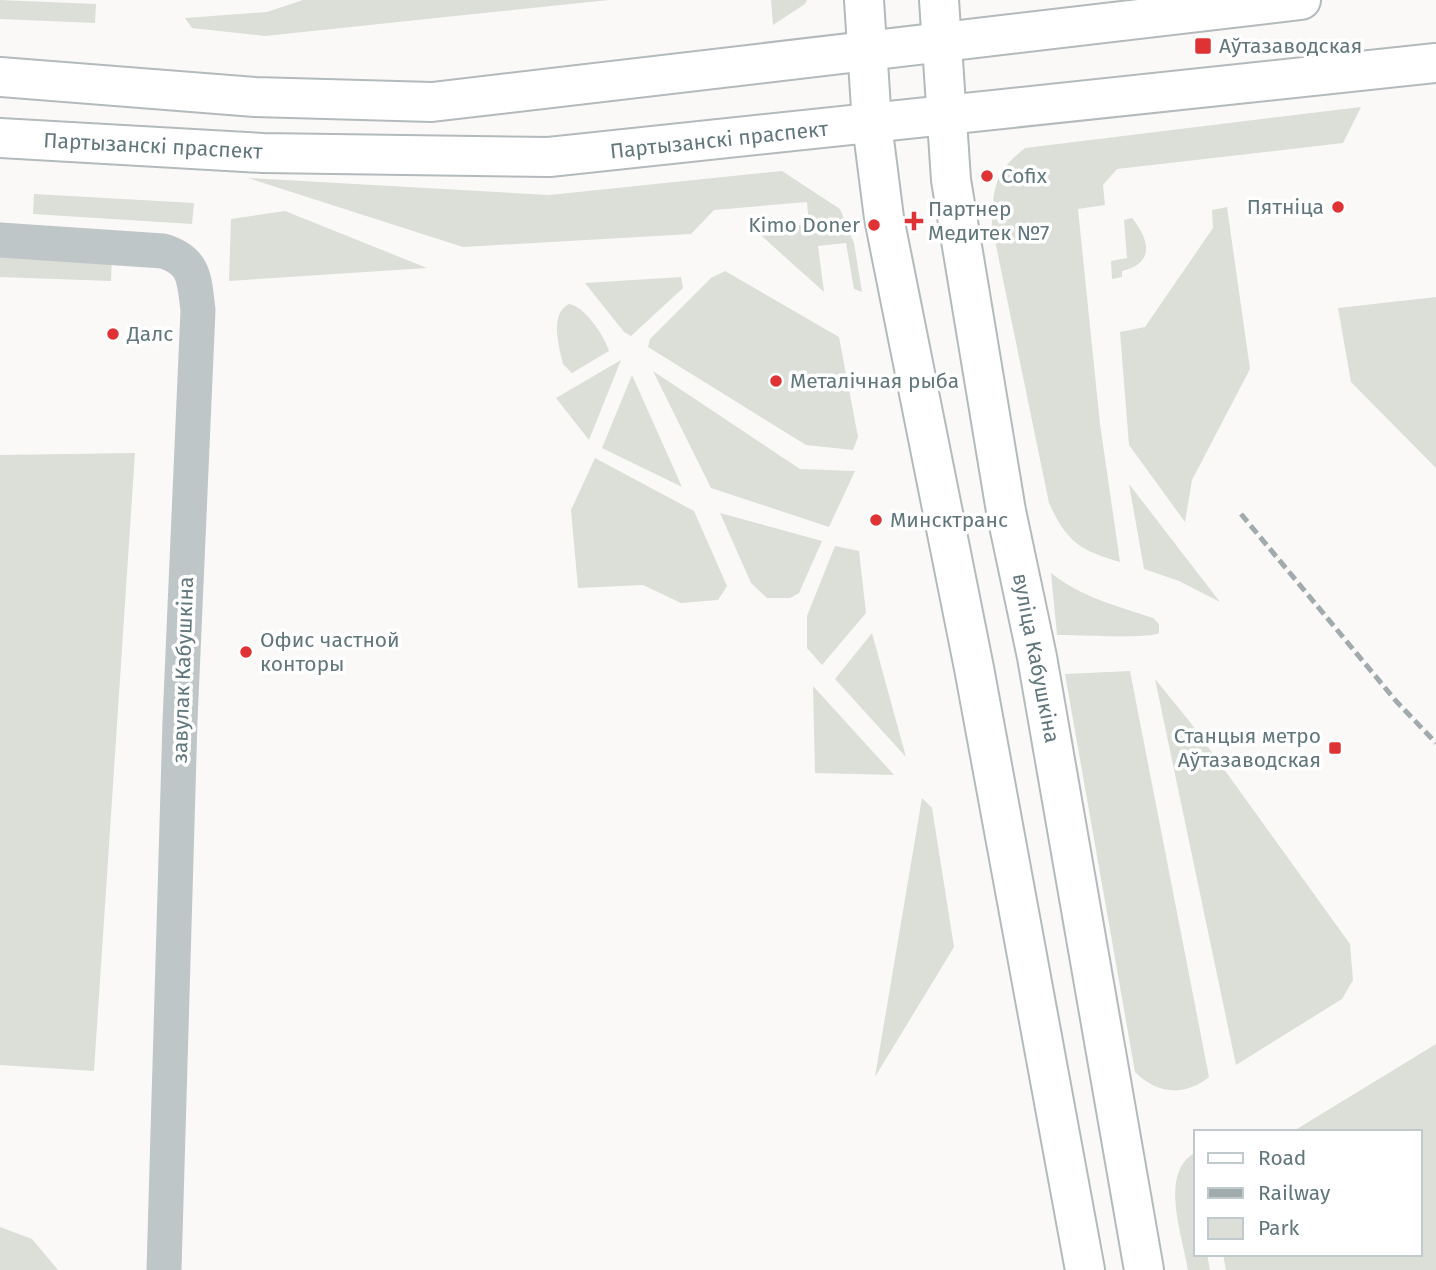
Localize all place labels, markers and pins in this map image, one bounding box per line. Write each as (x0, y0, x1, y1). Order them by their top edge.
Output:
place label: Аўтазаводская (1219, 33, 1362, 59)
marker: Аўтазаводская (1193, 36, 1213, 56)
place label: Cofix (1001, 163, 1048, 189)
marker: Cofix (979, 168, 995, 184)
place label: Пятніца (1247, 194, 1324, 220)
place label: Партнер Медитек №7 (928, 196, 1049, 246)
marker: Пятніца (1330, 199, 1346, 215)
place label: Kimo Doner (748, 212, 860, 238)
marker: Партнер Медитек №7 (906, 213, 922, 229)
marker: Kimo Doner (866, 217, 882, 233)
place label: Далс (126, 321, 173, 347)
marker: Далс (105, 326, 121, 342)
place label: Металічная рыба (790, 368, 959, 394)
marker: Металічная рыба (768, 373, 784, 389)
place label: Минсктранс (890, 507, 1008, 533)
marker: Минсктранс (868, 512, 884, 528)
place label: Офис частной конторы (260, 627, 400, 677)
marker: Офис частной конторы (238, 644, 254, 660)
place label: Станцыя метро Аўтазаводская (1174, 723, 1321, 773)
marker: Станцыя метро Аўтазаводская (1327, 740, 1343, 756)

